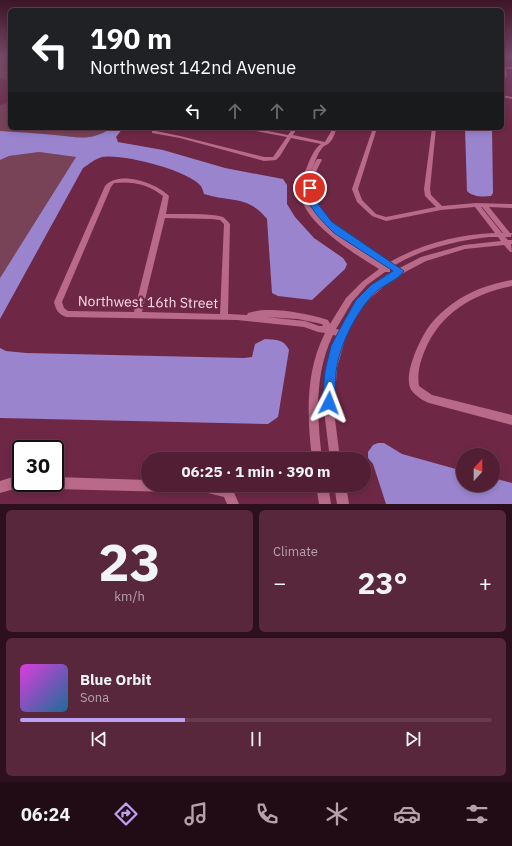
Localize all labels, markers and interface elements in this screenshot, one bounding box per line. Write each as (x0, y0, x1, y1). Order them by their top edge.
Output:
text: 190 m (90, 20, 172, 57)
icon: left (24, 24, 76, 76)
text: Northwest 142nd Avenue (90, 56, 296, 79)
icon: left (182, 100, 204, 122)
icon: ahead (224, 100, 246, 122)
icon: ahead (266, 100, 288, 122)
icon: right (308, 100, 330, 122)
pin (293, 171, 327, 205)
icon: arrive (299, 177, 321, 199)
street label: Northwest 16th Street (78, 292, 218, 312)
position arrow (308, 382, 350, 424)
speed limit sign: 30 (12, 440, 64, 492)
north arrow (456, 448, 500, 492)
map controls (456, 448, 500, 492)
text: 06:25 · 1 min · 390 m (182, 462, 330, 481)
text: 23 (98, 528, 161, 595)
text: Climate (273, 543, 318, 560)
text: 23° (357, 563, 408, 602)
text: − (273, 568, 286, 597)
text: + (479, 568, 492, 597)
text: km/h (114, 588, 145, 605)
text: Blue Orbit (80, 670, 151, 689)
text: Sona (80, 689, 109, 706)
icon: previous (88, 728, 110, 750)
icon: pause (245, 728, 267, 750)
icon: next (402, 728, 424, 750)
icon: directions (112, 800, 140, 828)
icon: music (182, 800, 210, 828)
icon: phone (253, 800, 281, 828)
icon: climate (323, 800, 351, 828)
icon: car (393, 800, 421, 828)
icon: filters (463, 800, 491, 828)
text: 06:24 (21, 803, 70, 826)

